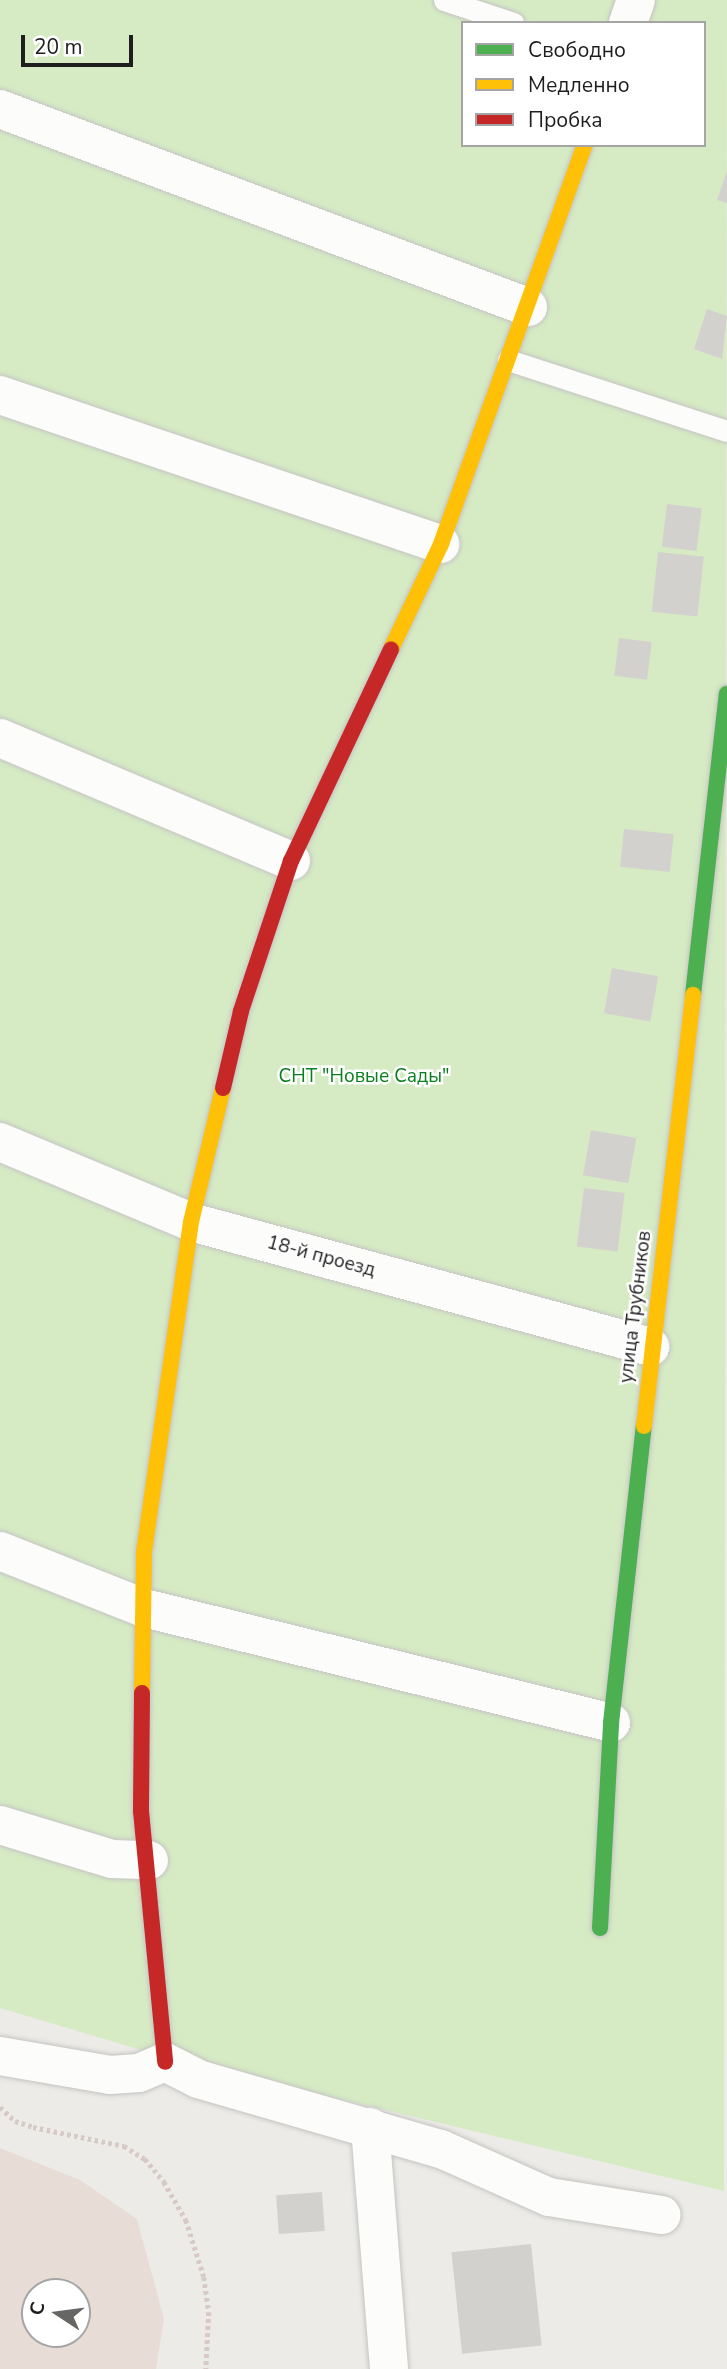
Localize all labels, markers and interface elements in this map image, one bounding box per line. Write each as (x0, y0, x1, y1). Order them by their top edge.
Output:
scale bar (24, 21, 136, 65)
legend (461, 21, 706, 147)
text: 20 m (34, 33, 83, 61)
text: Свободно (528, 36, 626, 64)
text: Медленно (528, 71, 630, 99)
text: Пробка (528, 106, 602, 134)
park label: СНТ "Новые Сады" (278, 1066, 450, 1088)
street label: улица Трубников (615, 1230, 657, 1384)
street label: 18-й проезд (264, 1232, 378, 1282)
north arrow (21, 2278, 91, 2348)
text: С (23, 2300, 52, 2318)

